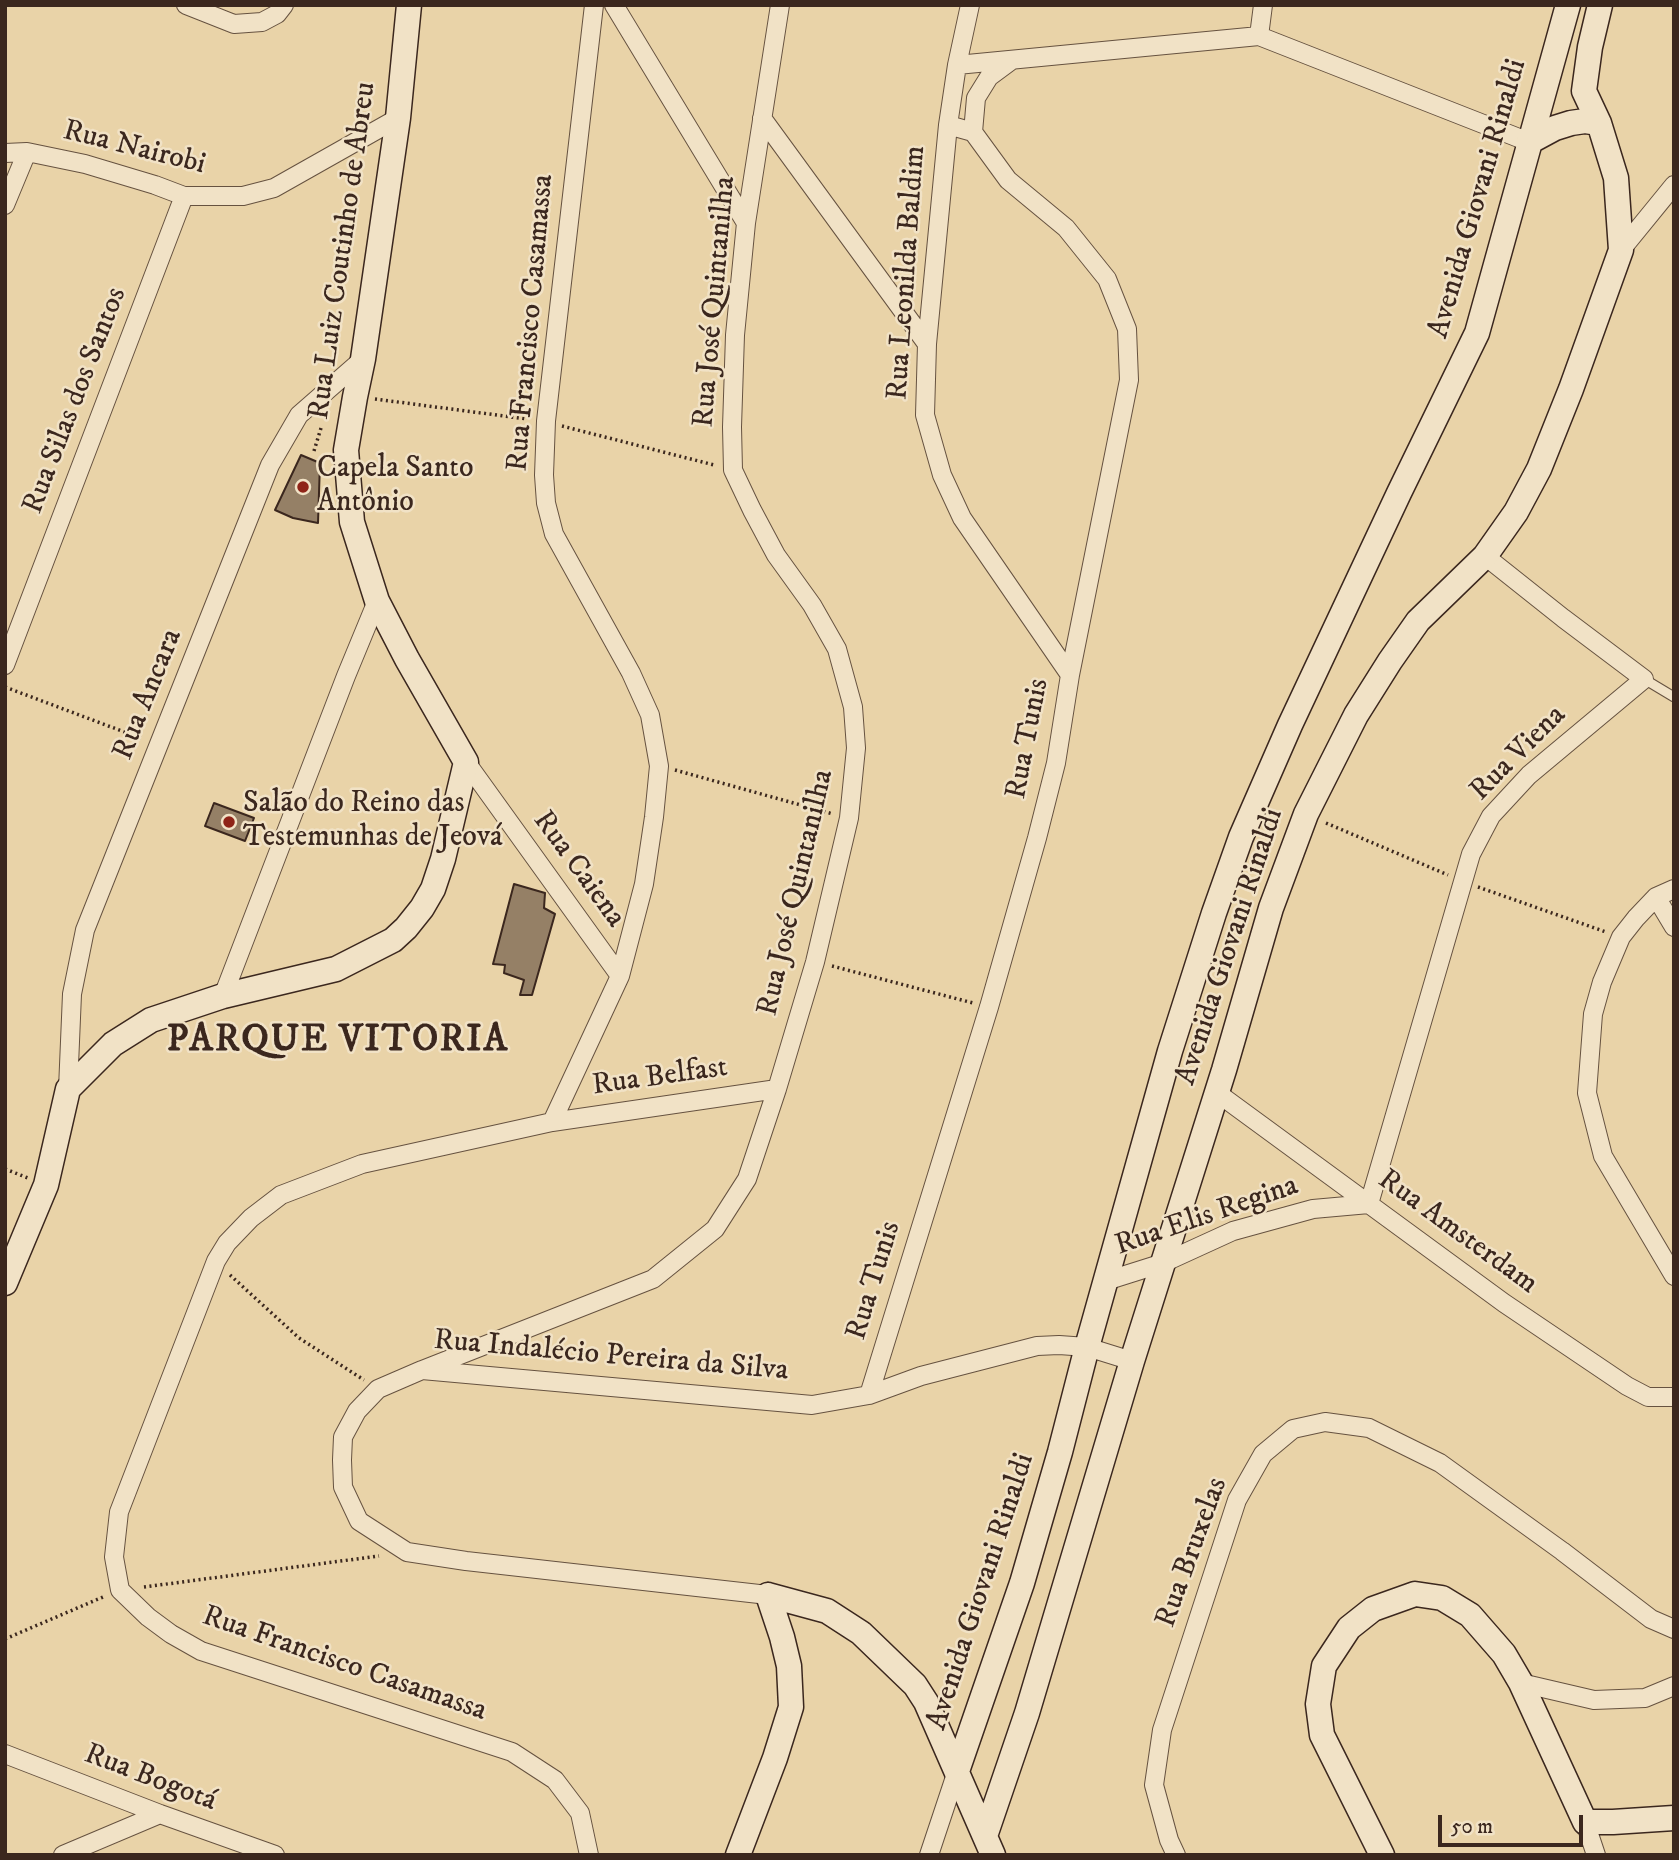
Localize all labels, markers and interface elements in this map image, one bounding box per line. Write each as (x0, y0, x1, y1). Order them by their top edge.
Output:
street label: Avenida Giovani Rinaldi (1422, 55, 1536, 343)
street label: Rua Luiz Coutinho de Abreu (302, 80, 386, 422)
street label: Rua Nairobi (59, 114, 209, 184)
street label: Rua Leonilda Baldim (881, 145, 935, 401)
street label: Rua Francisco Casamassa (501, 173, 563, 473)
street label: Rua José Quintanilha (687, 175, 745, 429)
street label: Rua Silas dos Santos (16, 283, 136, 519)
place label: Capela Santo Antônio (317, 452, 474, 522)
marker: Capela Santo Antônio (295, 479, 311, 495)
street label: Rua Ancara (106, 624, 192, 766)
street label: Rua Tunis (1000, 676, 1058, 802)
street label: Rua Viena (1464, 699, 1574, 809)
street label: Rua José Quintanilha (751, 766, 843, 1020)
place label: Salão do Reino das Testemunhas de Jeová (243, 787, 503, 858)
street label: Avenida Giovani Rinaldi (1169, 804, 1293, 1090)
street label: Rua Caiena (524, 805, 632, 935)
marker: Salão do Reino das Testemunhas de Jeová (221, 814, 237, 830)
district label: PARQUE VITORIA (169, 1020, 507, 1064)
street label: Rua Belfast (590, 1051, 730, 1105)
street label: Rua Amsterdam (1370, 1163, 1544, 1303)
street label: Rua Elis Regina (1111, 1169, 1303, 1265)
street label: Rua Tunis (840, 1217, 910, 1345)
street label: Rua Indalécio Pereira da Silva (432, 1324, 790, 1390)
street label: Avenida Giovani Rinaldi (920, 1449, 1044, 1735)
street label: Rua Bruxelas (1149, 1473, 1237, 1633)
street label: Rua Francisco Casamassa (197, 1599, 491, 1731)
street label: Rua Bogotá (79, 1737, 221, 1821)
scale bar (1441, 1800, 1586, 1844)
text: 50 m (1451, 1814, 1493, 1840)

